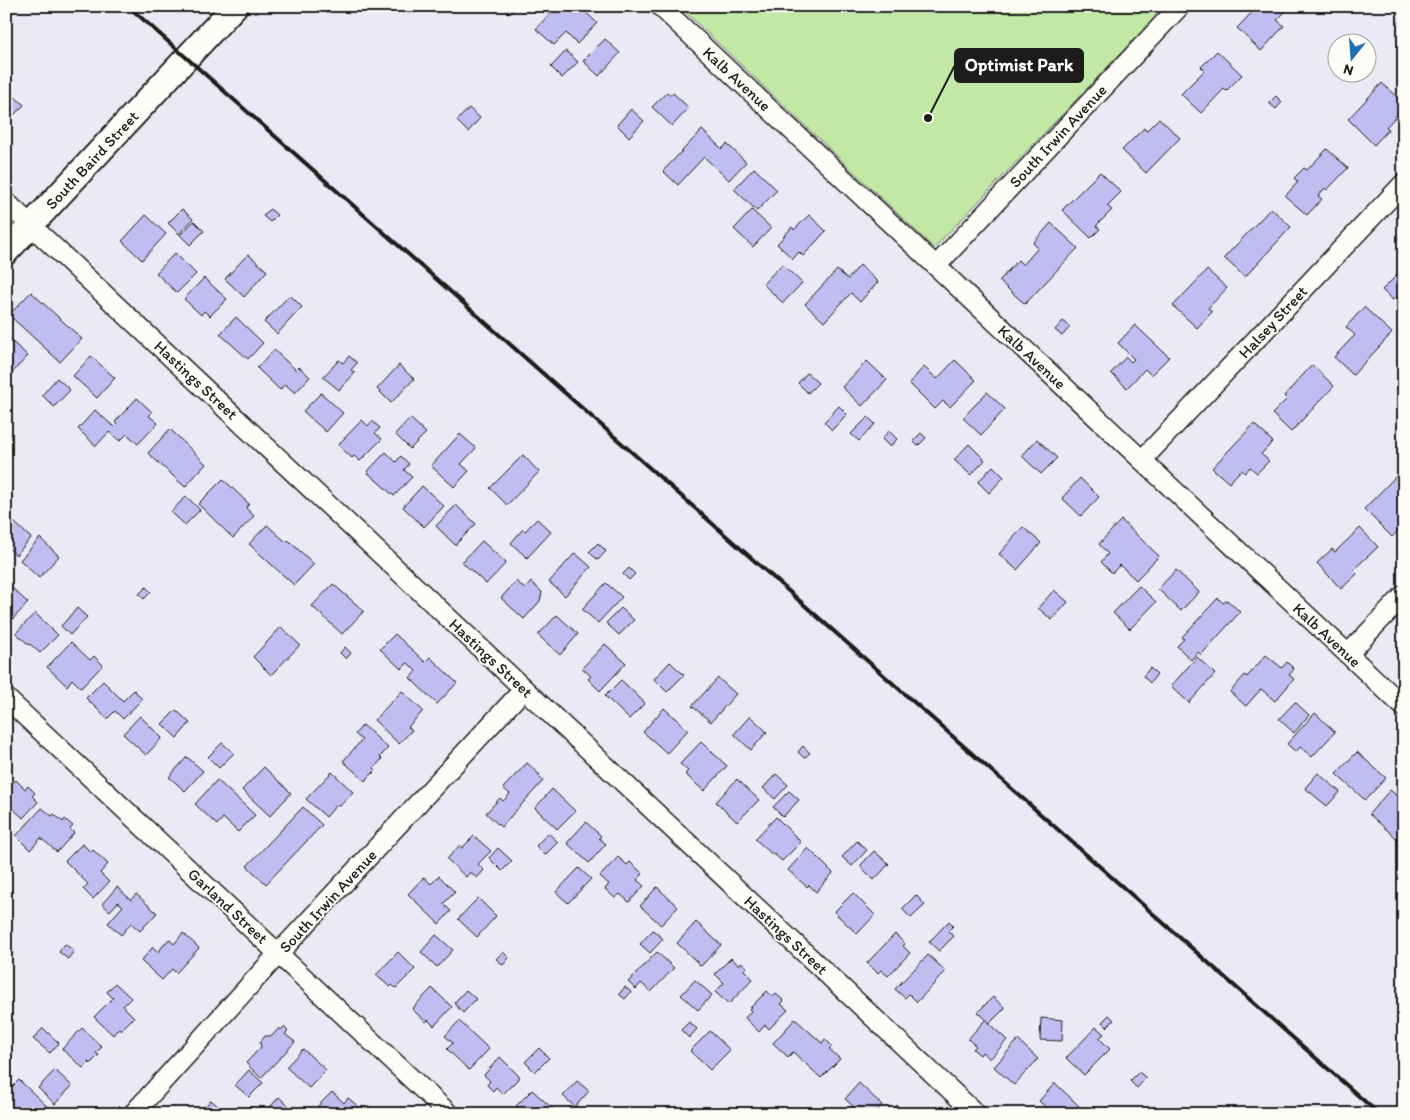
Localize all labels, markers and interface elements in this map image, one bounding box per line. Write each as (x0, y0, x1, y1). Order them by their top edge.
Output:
north arrow (1328, 32, 1378, 82)
street label: Kalb Avenue (699, 43, 775, 115)
callout: Optimist Park (955, 49, 1083, 82)
text: Optimist Park (965, 54, 1074, 76)
text: N (1341, 60, 1355, 79)
street label: South Irwin Avenue (1005, 81, 1111, 191)
street label: South Baird Street (42, 107, 142, 213)
street label: Halsey Street (1235, 282, 1311, 362)
street label: Kalb Avenue (994, 321, 1070, 393)
street label: Hastings Street (150, 337, 242, 424)
street label: Kalb Avenue (1289, 599, 1365, 671)
street label: Hastings Street (445, 615, 537, 702)
street label: South Irwin Avenue (275, 846, 381, 956)
street label: Garland Street (184, 864, 272, 948)
street label: Hastings Street (740, 892, 832, 979)

